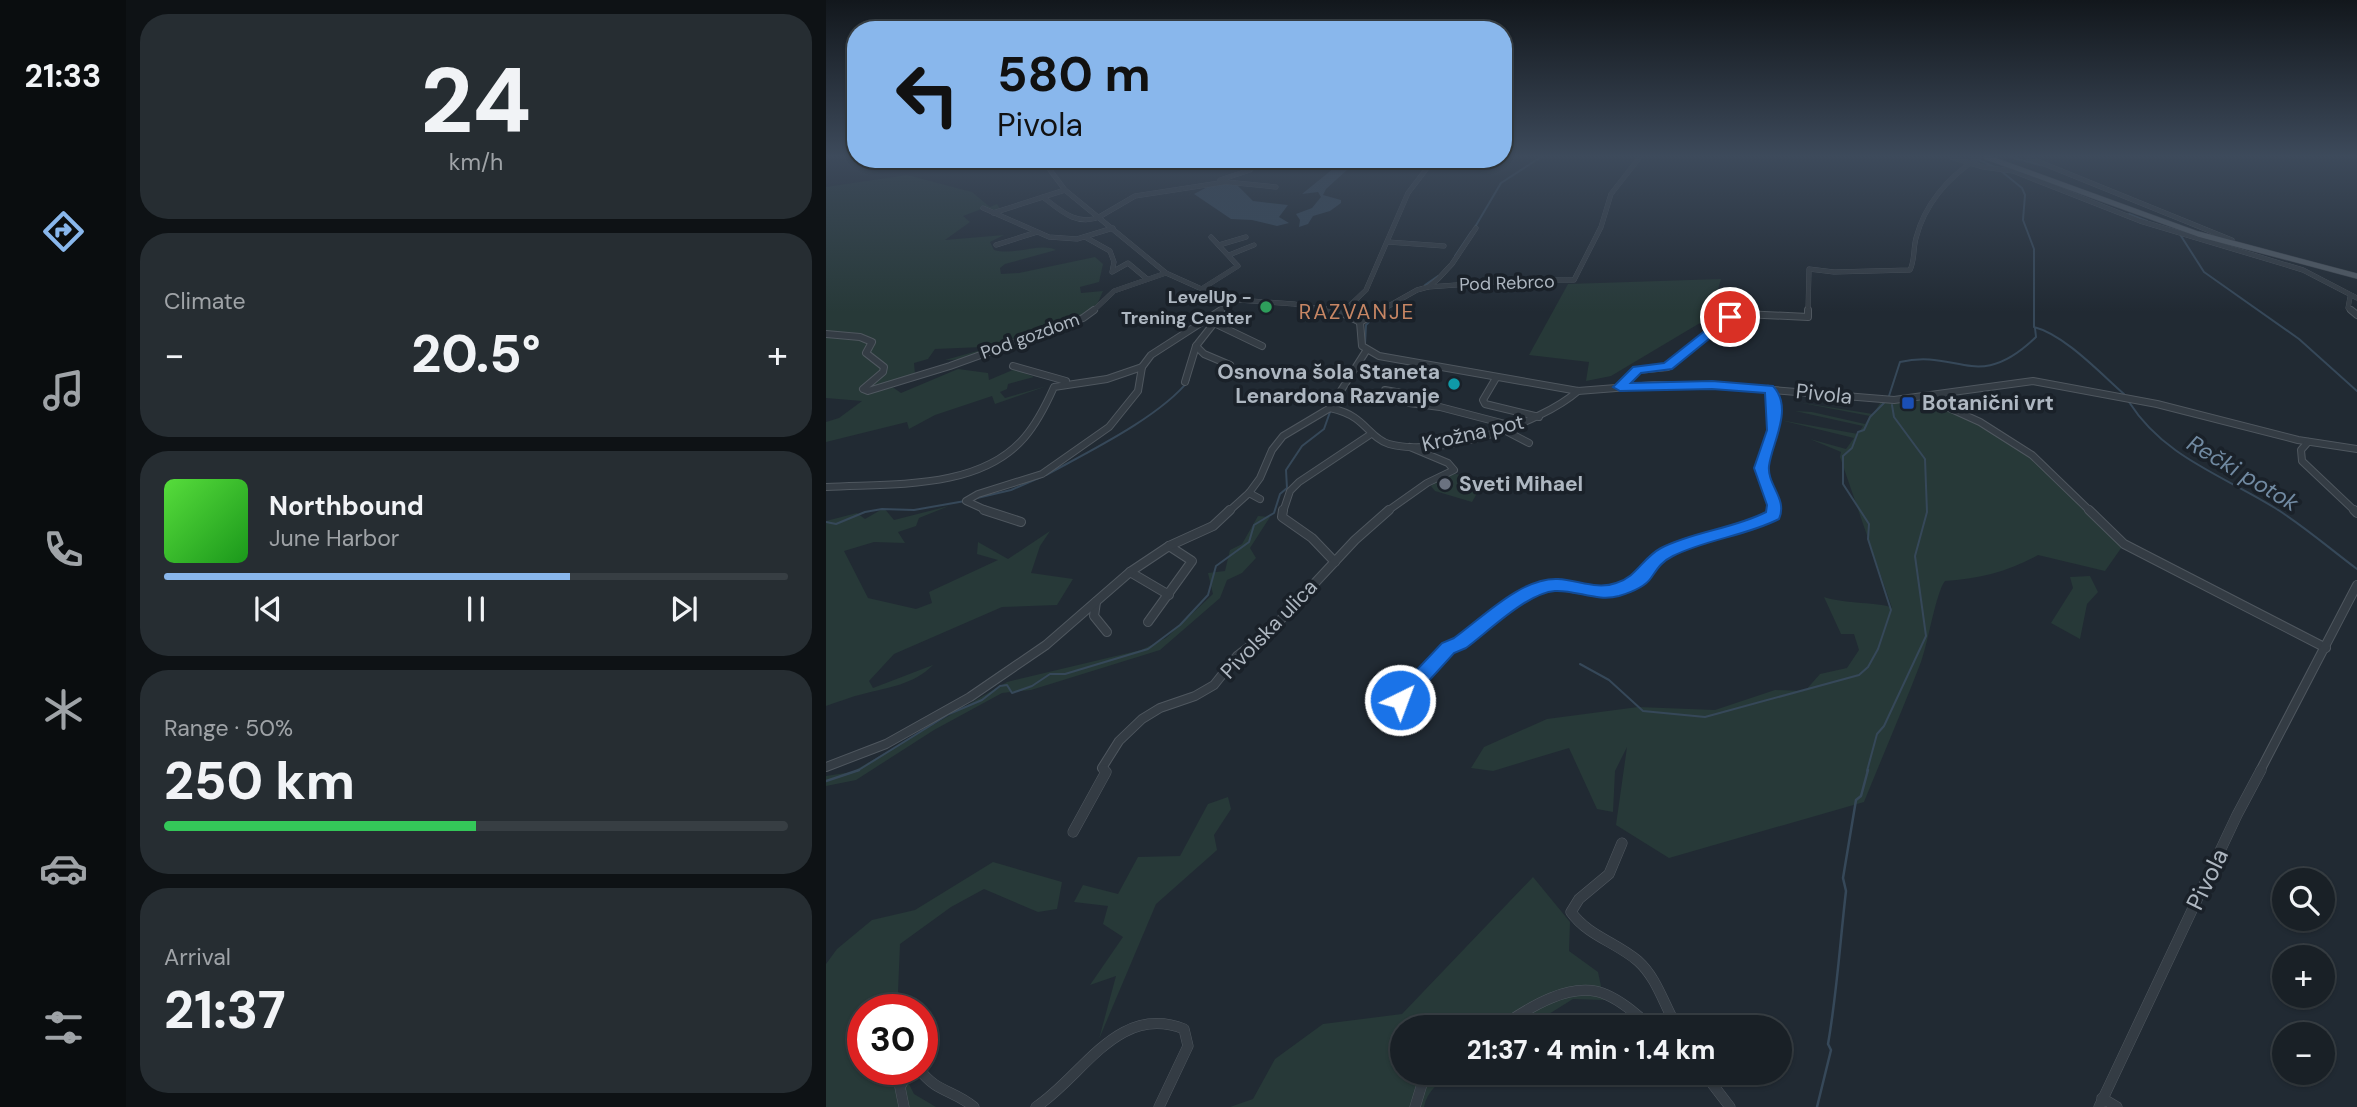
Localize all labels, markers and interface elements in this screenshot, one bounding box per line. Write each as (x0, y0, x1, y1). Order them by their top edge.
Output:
text: 24 (420, 42, 532, 160)
text: 580 m (997, 42, 1151, 106)
icon: left (882, 49, 973, 140)
text: 21:33 (25, 55, 101, 97)
text: Pivola (997, 104, 1083, 146)
text: km/h (449, 147, 503, 177)
icon: directions (39, 207, 88, 256)
street label: Pod Rebrco (1459, 269, 1555, 297)
place label: LevelUp - Trening Center (1121, 285, 1252, 330)
text: Climate (164, 286, 246, 316)
pin (1700, 287, 1760, 347)
district label: RAZVANJE (1299, 298, 1415, 326)
icon: arrive (1711, 298, 1749, 336)
marker: LevelUp - Trening Center (1258, 299, 1274, 315)
street label: Pod gozdom (977, 307, 1083, 365)
text: 20.5° (411, 320, 541, 388)
text: − (164, 330, 185, 380)
text: + (767, 330, 788, 380)
place label: Osnovna šola Staneta Lenardona Razvanje (1217, 358, 1440, 410)
icon: music (39, 366, 88, 415)
marker: Osnovna šola Staneta Lenardona Razvanje (1446, 376, 1462, 392)
street label: Pivola (1795, 377, 1853, 411)
place label: Botanični vrt (1922, 389, 2054, 417)
marker: Botanični vrt (1900, 395, 1916, 411)
street label: Krožna pot (1419, 408, 1527, 458)
water label: Rečki potok (2182, 428, 2305, 518)
place label: Sveti Mihael (1459, 470, 1583, 498)
marker: Sveti Mihael (1437, 476, 1453, 492)
text: Northbound (269, 489, 424, 523)
text: June Harbor (269, 523, 399, 553)
icon: phone (39, 525, 88, 574)
street label: Pivolska ulica (1214, 573, 1324, 685)
icon: previous (249, 590, 287, 628)
icon: pause (457, 590, 495, 628)
icon: next (665, 590, 703, 628)
position arrow (1363, 663, 1437, 737)
icon: climate (39, 685, 88, 734)
text: Range · 50% (164, 713, 293, 743)
text: 250 km (164, 747, 355, 815)
street label: Pivola (2179, 843, 2235, 915)
icon: car (39, 844, 88, 893)
map controls (2272, 868, 2335, 1085)
button: search (2272, 868, 2335, 931)
text: Arrival (164, 942, 231, 972)
button: + (2272, 945, 2335, 1008)
text: 21:37 (164, 976, 286, 1044)
speed limit sign: 30 (847, 994, 938, 1085)
icon: filters (39, 1003, 88, 1052)
button: − (2272, 1022, 2335, 1085)
text: 21:37 · 4 min · 1.4 km (1467, 1033, 1715, 1067)

